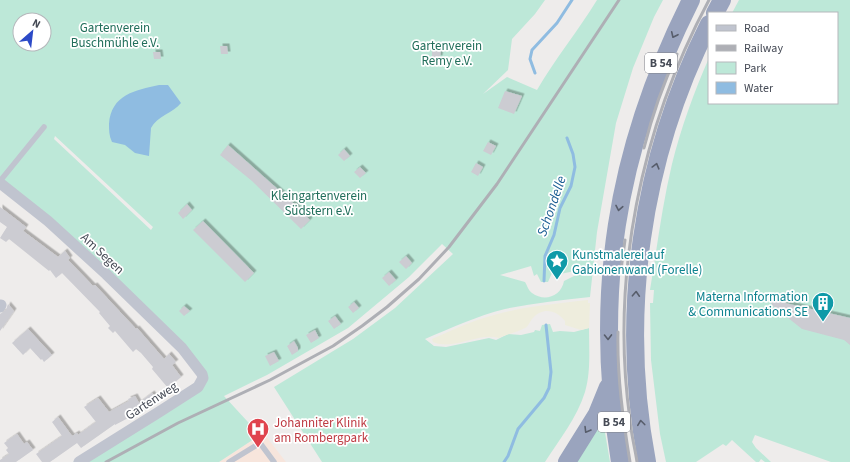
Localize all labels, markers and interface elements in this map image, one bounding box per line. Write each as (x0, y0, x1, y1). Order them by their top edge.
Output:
north arrow (12, 12, 52, 52)
legend (708, 12, 838, 104)
text: N (30, 15, 43, 32)
park label: Gartenverein Buschmühle e.V. (71, 19, 159, 52)
text: Road (744, 20, 770, 37)
one-way arrow (671, 31, 679, 38)
park label: Gartenverein Remy e.V. (412, 37, 482, 70)
text: Railway (744, 40, 783, 57)
road number: B 54 (645, 53, 677, 73)
text: Park (744, 60, 766, 77)
text: Water (744, 80, 774, 97)
one-way arrow (651, 162, 660, 169)
water label: Schondelle (532, 173, 572, 239)
park label: Kleingartenverein Südstern e.V. (271, 187, 367, 220)
one-way arrow (616, 204, 624, 211)
street label: Am Segen (77, 229, 128, 279)
place label: Kunstmalerei auf Gabionenwand (Forelle) (572, 246, 702, 279)
place icon: Kunstmalerei auf Gabionenwand (Forelle) (544, 248, 570, 281)
place label: Materna Information & Communications SE (688, 288, 808, 321)
building icon: Materna Information & Communications SE (810, 290, 836, 323)
one-way arrow (632, 291, 641, 297)
one-way arrow (604, 334, 613, 340)
street label: Gartenweg (122, 377, 182, 424)
road number: B 54 (598, 412, 630, 432)
place label: Johanniter Klinik am Rombergpark (274, 414, 369, 447)
hospital icon: Johanniter Klinik am Rombergpark (245, 416, 271, 449)
one-way arrow (637, 420, 646, 427)
one-way arrow (584, 426, 592, 433)

